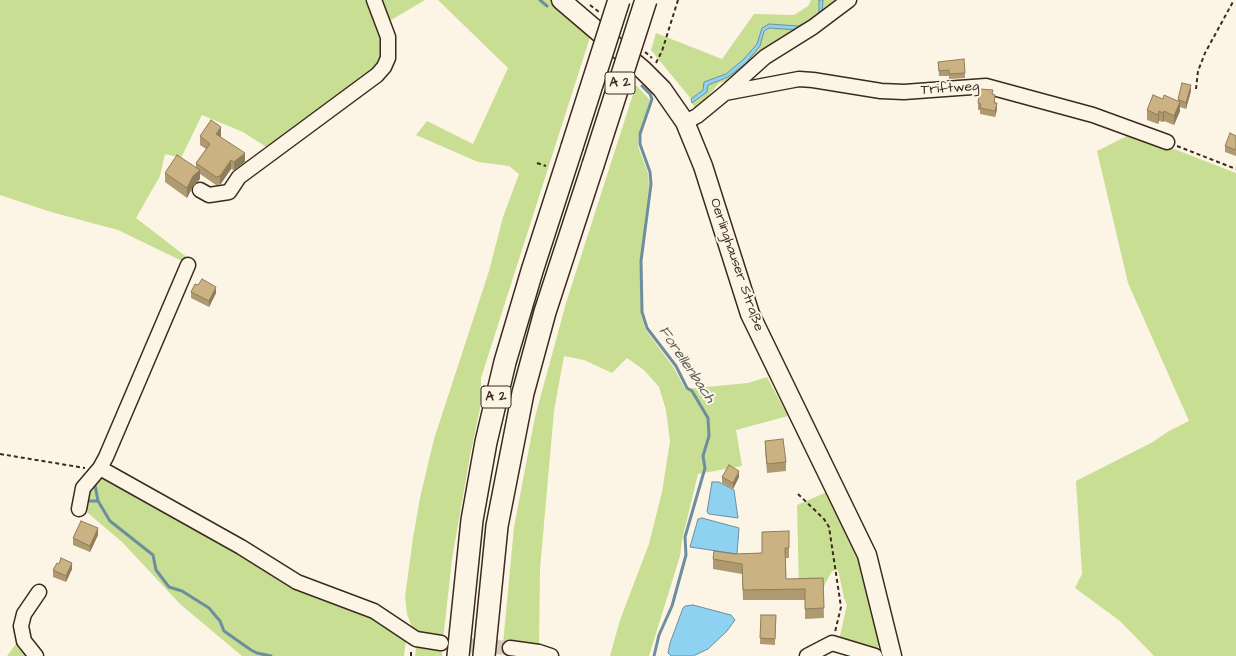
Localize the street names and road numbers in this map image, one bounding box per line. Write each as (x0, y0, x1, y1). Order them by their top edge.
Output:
road number: A 2 (605, 72, 635, 94)
street label: Triftweg (920, 79, 980, 99)
street label: Oerlinghauser Straße (705, 196, 767, 334)
road number: A 2 (481, 386, 511, 408)

